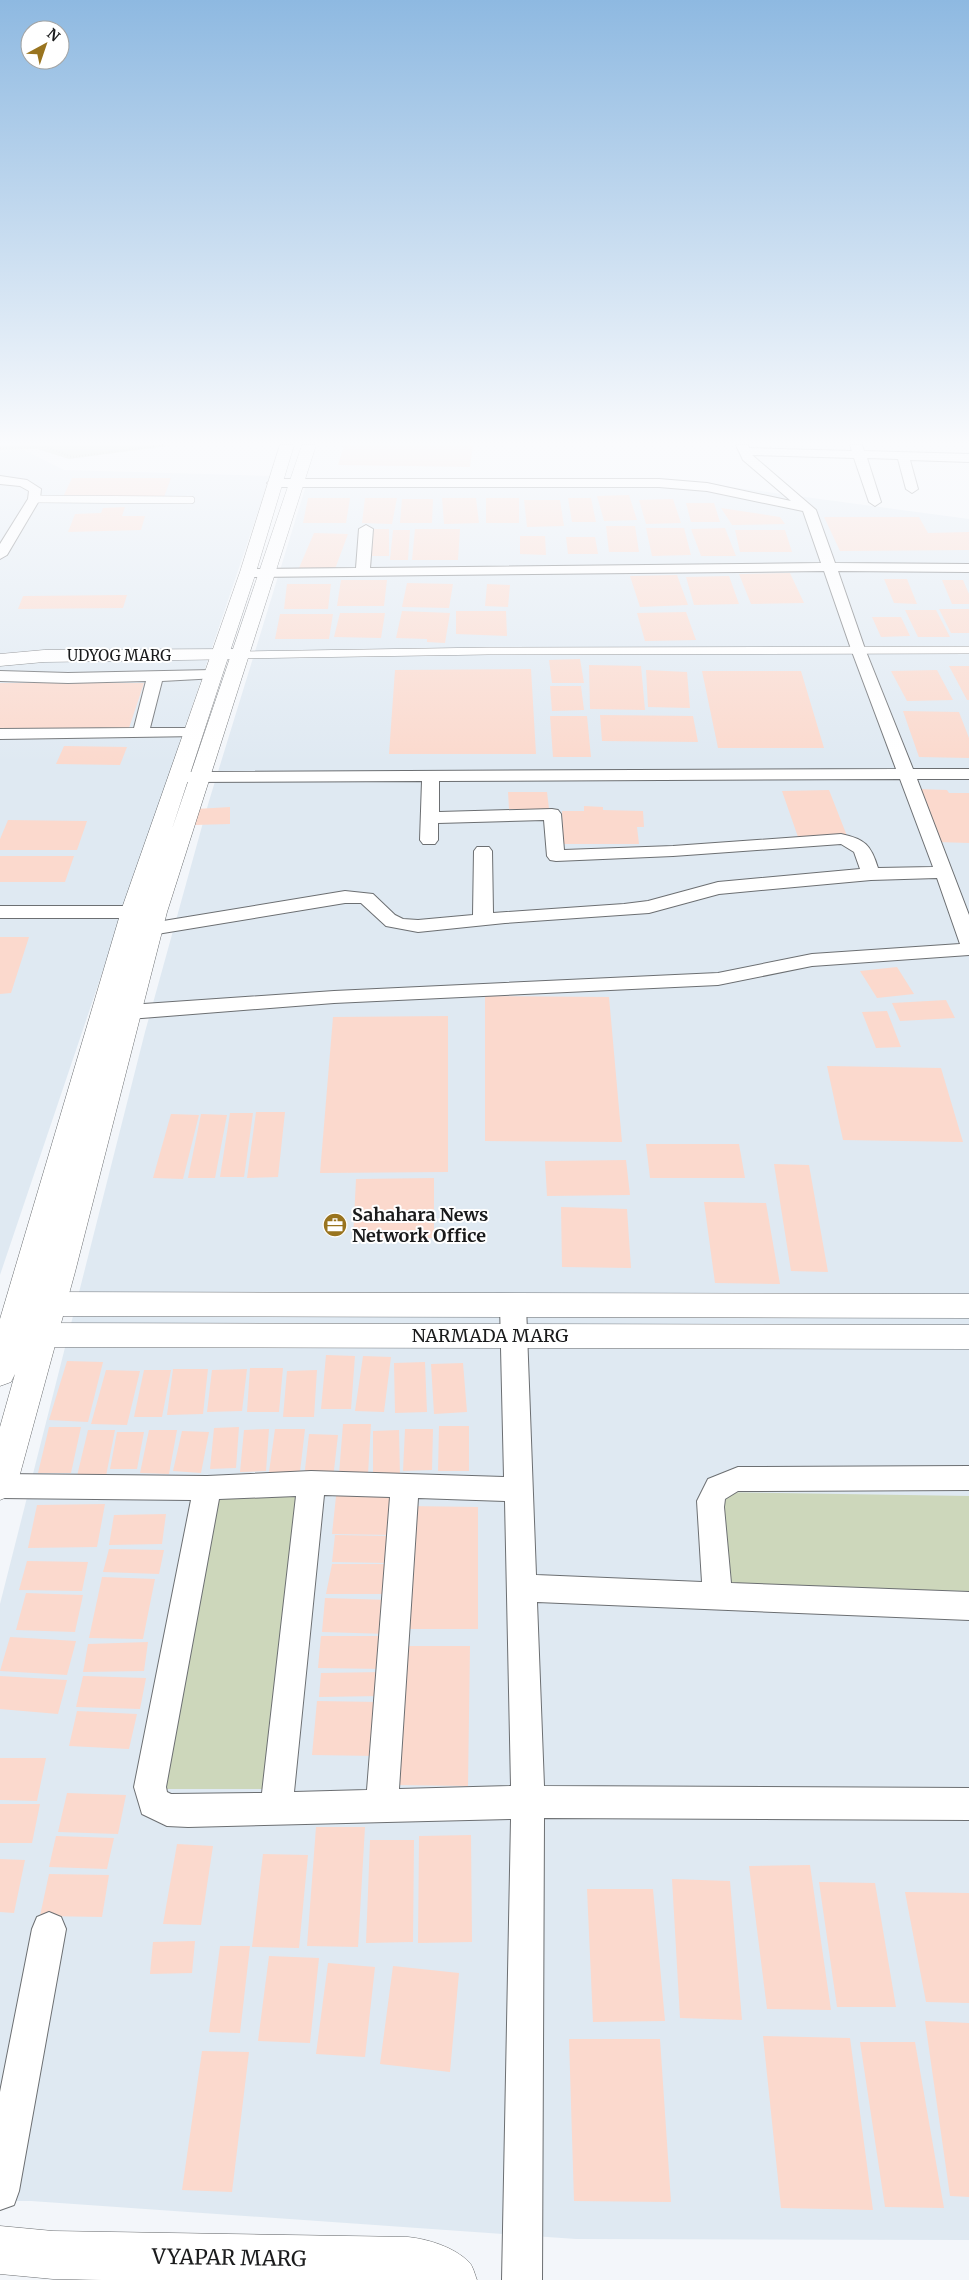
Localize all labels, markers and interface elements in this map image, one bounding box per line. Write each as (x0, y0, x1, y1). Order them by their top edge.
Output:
north arrow (20, 20, 70, 70)
text: N (43, 25, 63, 45)
street label: UDYOG MARG (67, 646, 171, 665)
place label: Sahahara News Network Office (352, 1203, 488, 1247)
office icon: Sahahara News Network Office (322, 1212, 348, 1238)
street label: NARMADA MARG (412, 1324, 568, 1347)
street label: VYAPAR MARG (151, 2243, 306, 2272)

